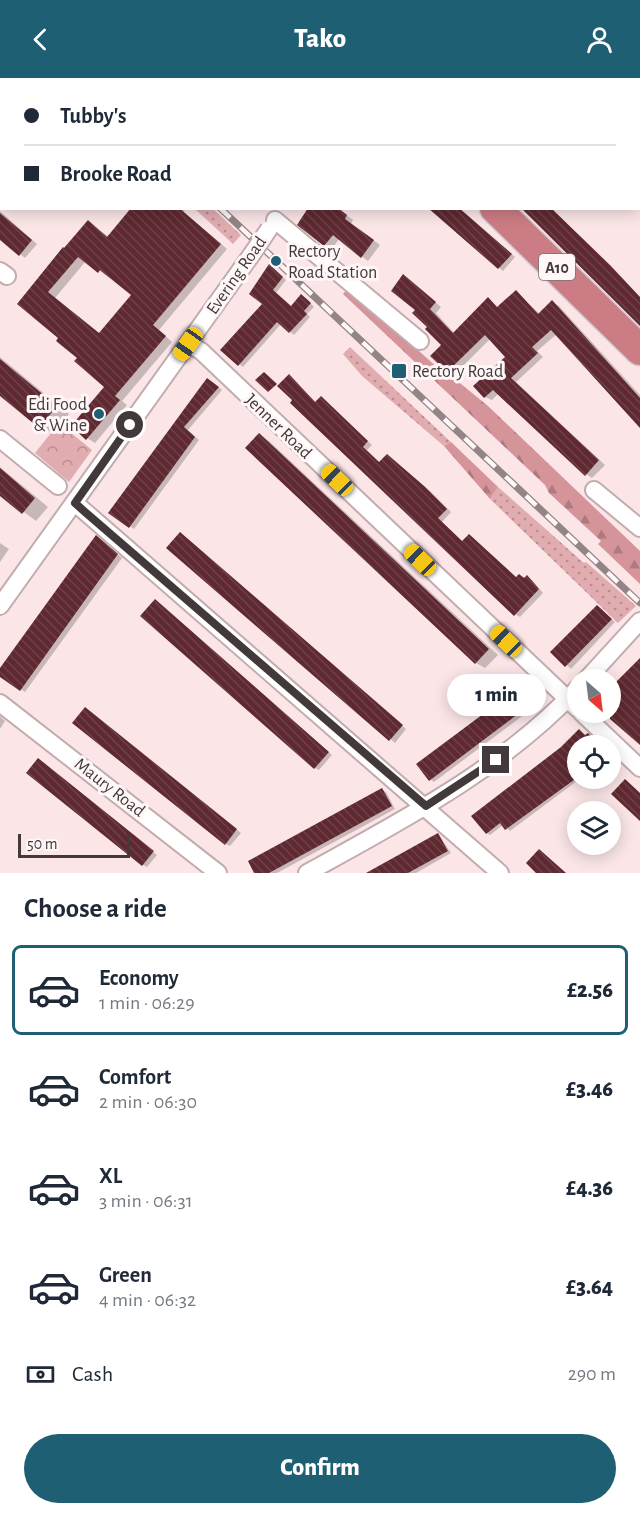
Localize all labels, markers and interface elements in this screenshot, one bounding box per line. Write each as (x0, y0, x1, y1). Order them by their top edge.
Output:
icon: back (24, 23, 57, 56)
icon: person (583, 23, 616, 56)
text: Tako (294, 25, 346, 52)
text: Tubby's (60, 105, 127, 127)
text: Brooke Road (60, 163, 172, 185)
street label: Evering Road (203, 233, 270, 318)
place label: Rectory Road Station (288, 243, 377, 282)
marker: Rectory Road Station (269, 254, 283, 268)
road number: A10 (539, 254, 575, 280)
car (170, 324, 206, 364)
marker: Rectory Road (390, 362, 408, 380)
place label: Rectory Road (412, 363, 503, 381)
street label: Jenner Road (242, 391, 315, 463)
place label: Edi Food & Wine (28, 396, 87, 435)
marker: Edi Food & Wine (92, 407, 106, 421)
route start (116, 411, 143, 438)
car (318, 461, 356, 499)
car (401, 541, 439, 579)
car (487, 622, 525, 660)
north arrow (567, 669, 621, 723)
map controls (567, 669, 621, 855)
callout: 1 min (446, 673, 546, 715)
text: 1 min (475, 685, 518, 705)
button: locate (567, 735, 621, 789)
route end (482, 746, 509, 773)
street label: Maury Road (71, 755, 148, 821)
button: layers (567, 801, 621, 855)
scale bar (18, 831, 130, 858)
text: 50 m (27, 836, 58, 852)
text: Choose a ride (24, 895, 167, 922)
icon: car (27, 963, 81, 1017)
text: Economy (99, 967, 179, 989)
text: £2.56 (567, 979, 613, 1001)
text: 1 min · 06:29 (99, 993, 195, 1013)
icon: car (27, 1062, 81, 1116)
text: Comfort (99, 1066, 171, 1088)
text: £3.46 (566, 1078, 613, 1100)
text: 2 min · 06:30 (99, 1092, 197, 1112)
icon: car (27, 1161, 81, 1215)
text: XL (99, 1165, 122, 1187)
text: £4.36 (566, 1177, 613, 1199)
text: 3 min · 06:31 (99, 1191, 193, 1211)
icon: car (27, 1260, 81, 1314)
text: Green (99, 1264, 152, 1286)
text: £3.64 (566, 1276, 613, 1298)
text: 4 min · 06:32 (99, 1290, 196, 1310)
icon: cash (24, 1358, 57, 1391)
text: Cash (72, 1363, 113, 1385)
text: 290 m (568, 1364, 616, 1384)
button: Confirm (24, 1434, 616, 1503)

